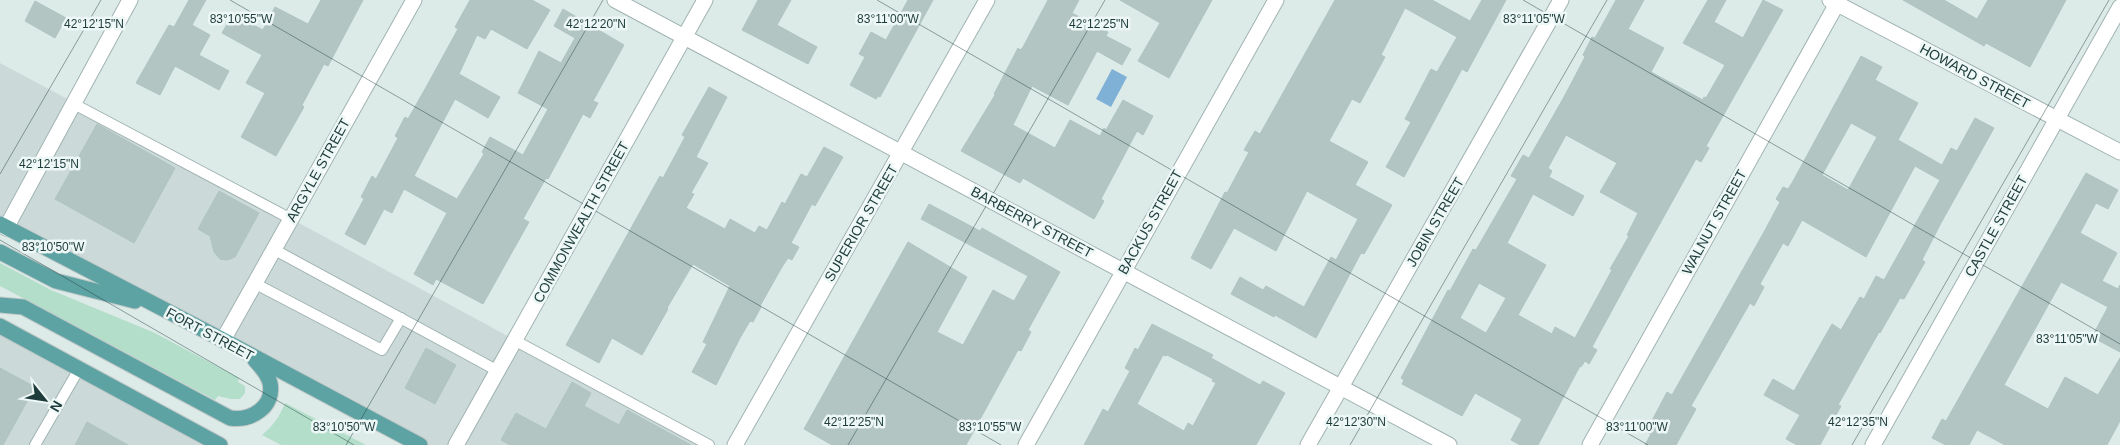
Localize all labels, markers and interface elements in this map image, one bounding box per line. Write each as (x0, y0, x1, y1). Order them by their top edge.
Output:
text: 83°10'55"W (210, 12, 273, 26)
text: 83°11'00"W (857, 12, 920, 26)
text: 83°11'05"W (1503, 12, 1566, 26)
text: 42°12'15"N (64, 17, 124, 31)
text: 42°12'20"N (566, 17, 626, 31)
text: 42°12'25"N (1069, 17, 1129, 31)
street label: HOWARD STREET (1917, 40, 2033, 112)
street label: ARGYLE STREET (283, 115, 353, 225)
street label: COMMONWEALTH STREET (530, 138, 632, 305)
text: 42°12'15"N (19, 157, 79, 171)
street label: SUPERIOR STREET (821, 161, 901, 284)
street label: WALNUT STREET (1679, 166, 1750, 277)
street label: BACKUS STREET (1115, 167, 1185, 277)
street label: CASTLE STREET (1961, 172, 2031, 280)
street label: JOBIN STREET (1403, 174, 1467, 269)
street label: BARBERRY STREET (968, 183, 1096, 261)
text: 83°10'50"W (22, 240, 85, 254)
street label: FORT STREET (164, 304, 257, 364)
text: 83°11'05"W (2036, 332, 2099, 346)
north arrow (20, 375, 70, 425)
text: N (47, 398, 66, 415)
text: 42°12'25"N (824, 415, 884, 429)
text: 42°12'30"N (1326, 415, 1386, 429)
text: 42°12'35"N (1828, 415, 1888, 429)
text: 83°10'50"W (313, 420, 376, 434)
text: 83°10'55"W (959, 420, 1022, 434)
text: 83°11'00"W (1606, 420, 1669, 434)

